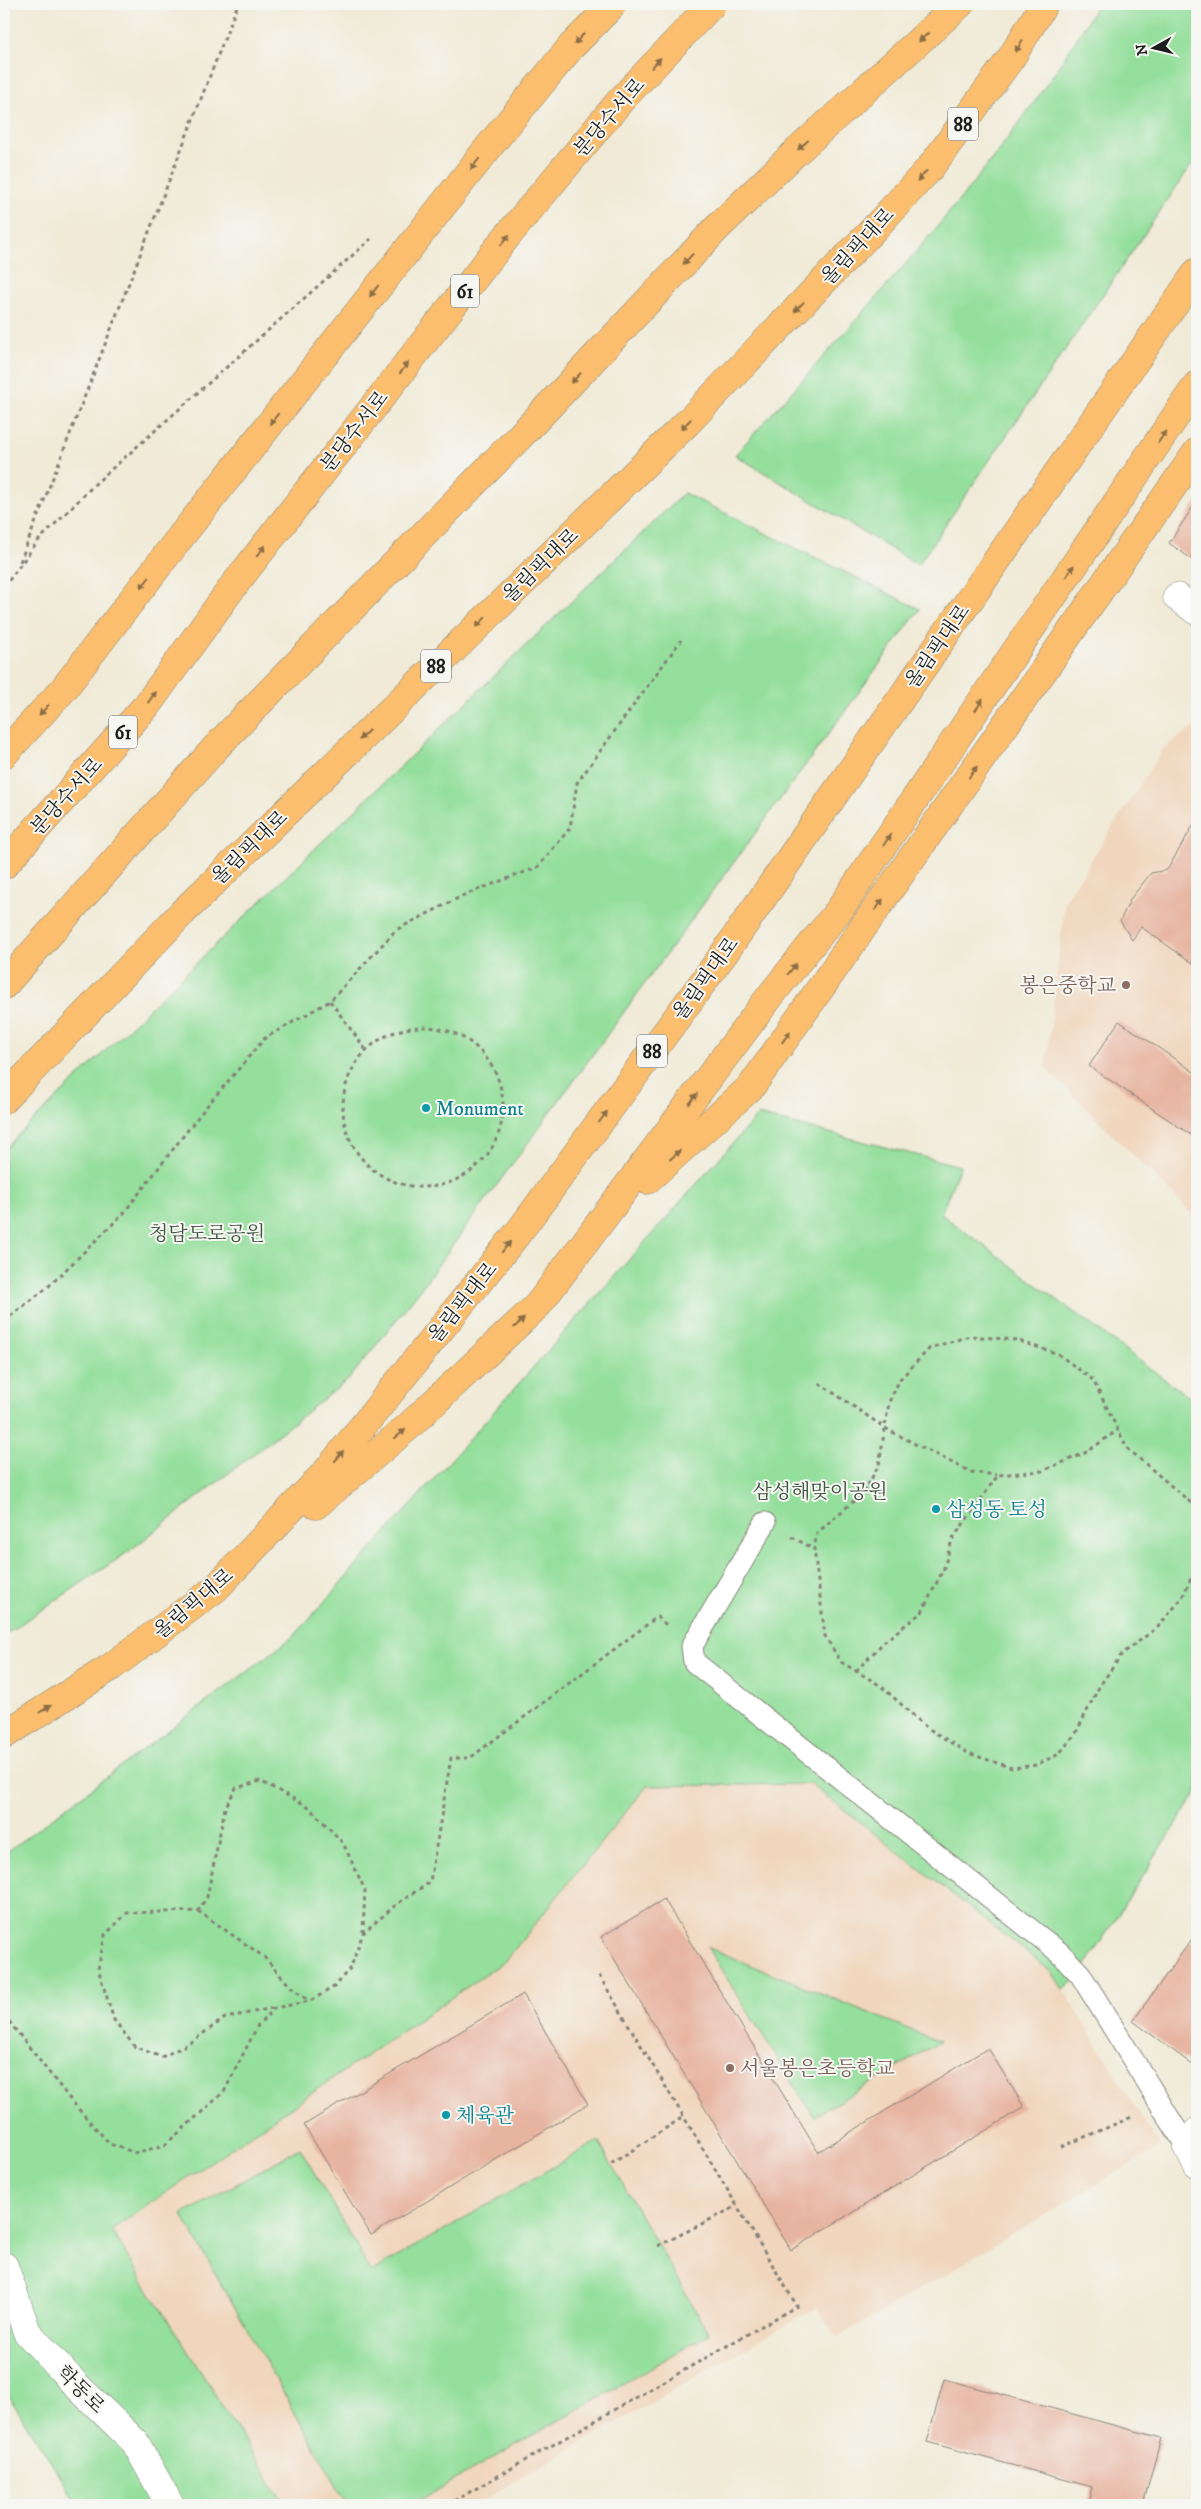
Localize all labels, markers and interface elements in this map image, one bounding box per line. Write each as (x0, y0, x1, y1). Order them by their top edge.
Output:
north arrow (1128, 22, 1178, 72)
one-way arrow (918, 31, 930, 42)
one-way arrow (573, 33, 585, 45)
one-way arrow (1014, 39, 1023, 52)
text: N (1132, 42, 1152, 57)
one-way arrow (650, 58, 662, 70)
street label: 분당수서로 (569, 73, 651, 163)
road number: 88 (948, 108, 978, 140)
one-way arrow (797, 140, 810, 151)
one-way arrow (470, 157, 480, 171)
one-way arrow (917, 170, 928, 183)
street label: 올림픽대로 (816, 203, 900, 291)
one-way arrow (499, 234, 510, 247)
one-way arrow (682, 253, 694, 265)
road number: 61 (451, 274, 479, 308)
one-way arrow (369, 285, 380, 298)
one-way arrow (793, 301, 805, 313)
one-way arrow (399, 361, 410, 374)
one-way arrow (570, 371, 582, 383)
street label: 분당수서로 (316, 386, 395, 478)
one-way arrow (268, 412, 279, 425)
one-way arrow (680, 417, 692, 429)
one-way arrow (1157, 430, 1167, 443)
street label: 올림픽대로 (498, 524, 584, 609)
one-way arrow (256, 544, 266, 557)
one-way arrow (1065, 564, 1075, 578)
one-way arrow (140, 576, 150, 590)
street label: 올림픽대로 (900, 600, 976, 694)
one-way arrow (475, 616, 487, 628)
road number: 88 (421, 649, 451, 682)
one-way arrow (147, 690, 157, 704)
one-way arrow (974, 698, 984, 712)
one-way arrow (38, 704, 50, 716)
road number: 61 (109, 716, 137, 749)
one-way arrow (359, 729, 371, 741)
street label: 분당수서로 (26, 753, 109, 841)
one-way arrow (967, 766, 978, 779)
street label: 올림픽대로 (207, 806, 293, 891)
one-way arrow (882, 833, 892, 846)
one-way arrow (874, 898, 884, 911)
street label: 올림픽대로 (668, 932, 745, 1025)
one-way arrow (786, 963, 797, 976)
place label: 봉은중학교 (1019, 974, 1117, 999)
marker: 봉은중학교 (1120, 979, 1132, 991)
one-way arrow (780, 1031, 790, 1044)
road number: 88 (637, 1034, 667, 1068)
one-way arrow (688, 1093, 699, 1106)
place label: Monument (436, 1097, 524, 1122)
marker: Monument (420, 1102, 432, 1114)
one-way arrow (598, 1111, 609, 1124)
one-way arrow (669, 1149, 681, 1161)
park label: 청담도로공원 (149, 1222, 265, 1247)
one-way arrow (501, 1240, 511, 1254)
street label: 올림픽대로 (423, 1258, 503, 1348)
one-way arrow (512, 1317, 524, 1329)
one-way arrow (394, 1429, 406, 1440)
one-way arrow (334, 1450, 345, 1463)
park label: 삼성해맞이공원 (752, 1480, 888, 1505)
place label: 삼성동 토성 (946, 1498, 1047, 1523)
marker: 삼성동 토성 (930, 1503, 942, 1515)
street label: 올림픽대로 (149, 1564, 239, 1645)
one-way arrow (39, 1704, 52, 1713)
place label: 서울봉은초등학교 (740, 2057, 895, 2082)
marker: 서울봉은초등학교 (724, 2062, 736, 2074)
place label: 체육관 (456, 2104, 515, 2129)
marker: 체육관 (440, 2109, 452, 2121)
street label: 학동로 (51, 2361, 109, 2419)

